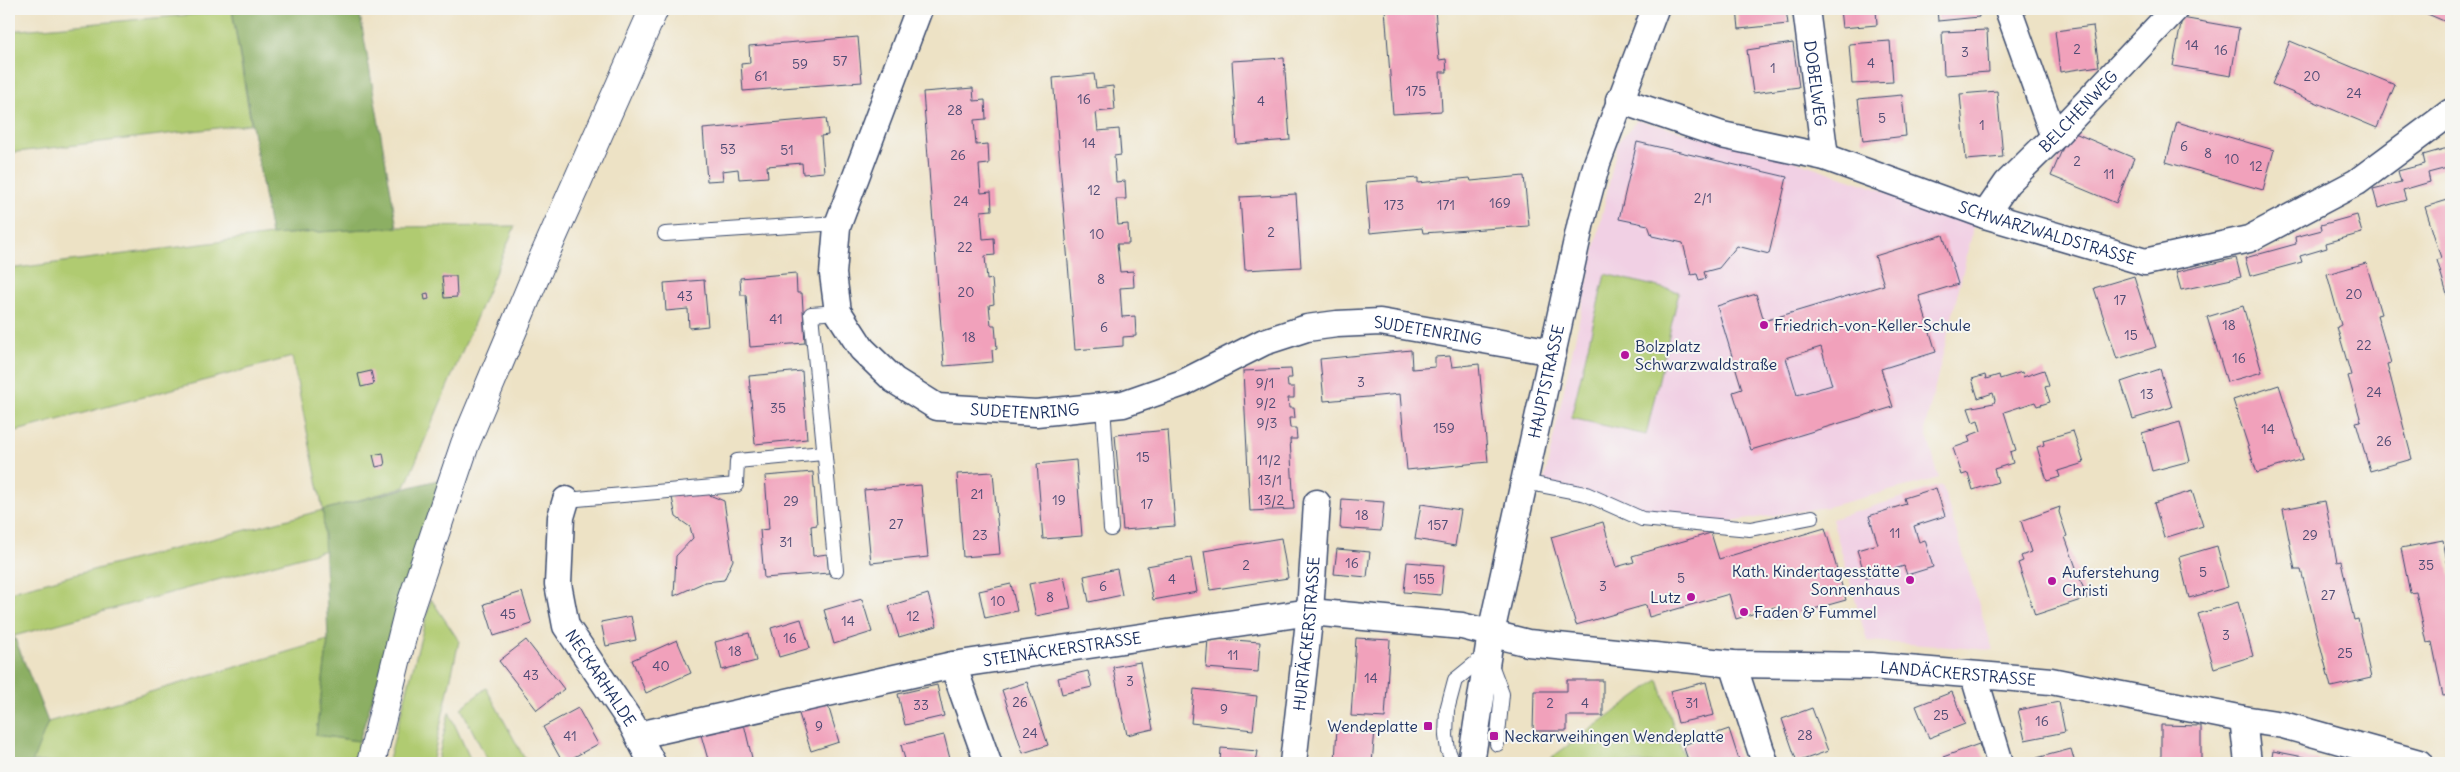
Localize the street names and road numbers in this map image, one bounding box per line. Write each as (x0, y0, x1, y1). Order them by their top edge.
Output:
street label: DOBELWEG (1800, 39, 1831, 128)
street label: BELCHENWEG (2035, 66, 2122, 156)
street label: SCHWARZWALDSTRASSE (1956, 196, 2138, 269)
street label: SUDETENRING (1374, 312, 1483, 349)
street label: HAUPTSTRASSE (1524, 323, 1568, 440)
street label: SUDETENRING (970, 399, 1080, 423)
street label: HURTÄCKERSTRASSE (1289, 556, 1324, 712)
street label: NECKARHALDE (561, 626, 641, 730)
street label: STEINÄCKERSTRASSE (982, 627, 1143, 670)
street label: LANDÄCKERSTRASSE (1879, 657, 2037, 690)

